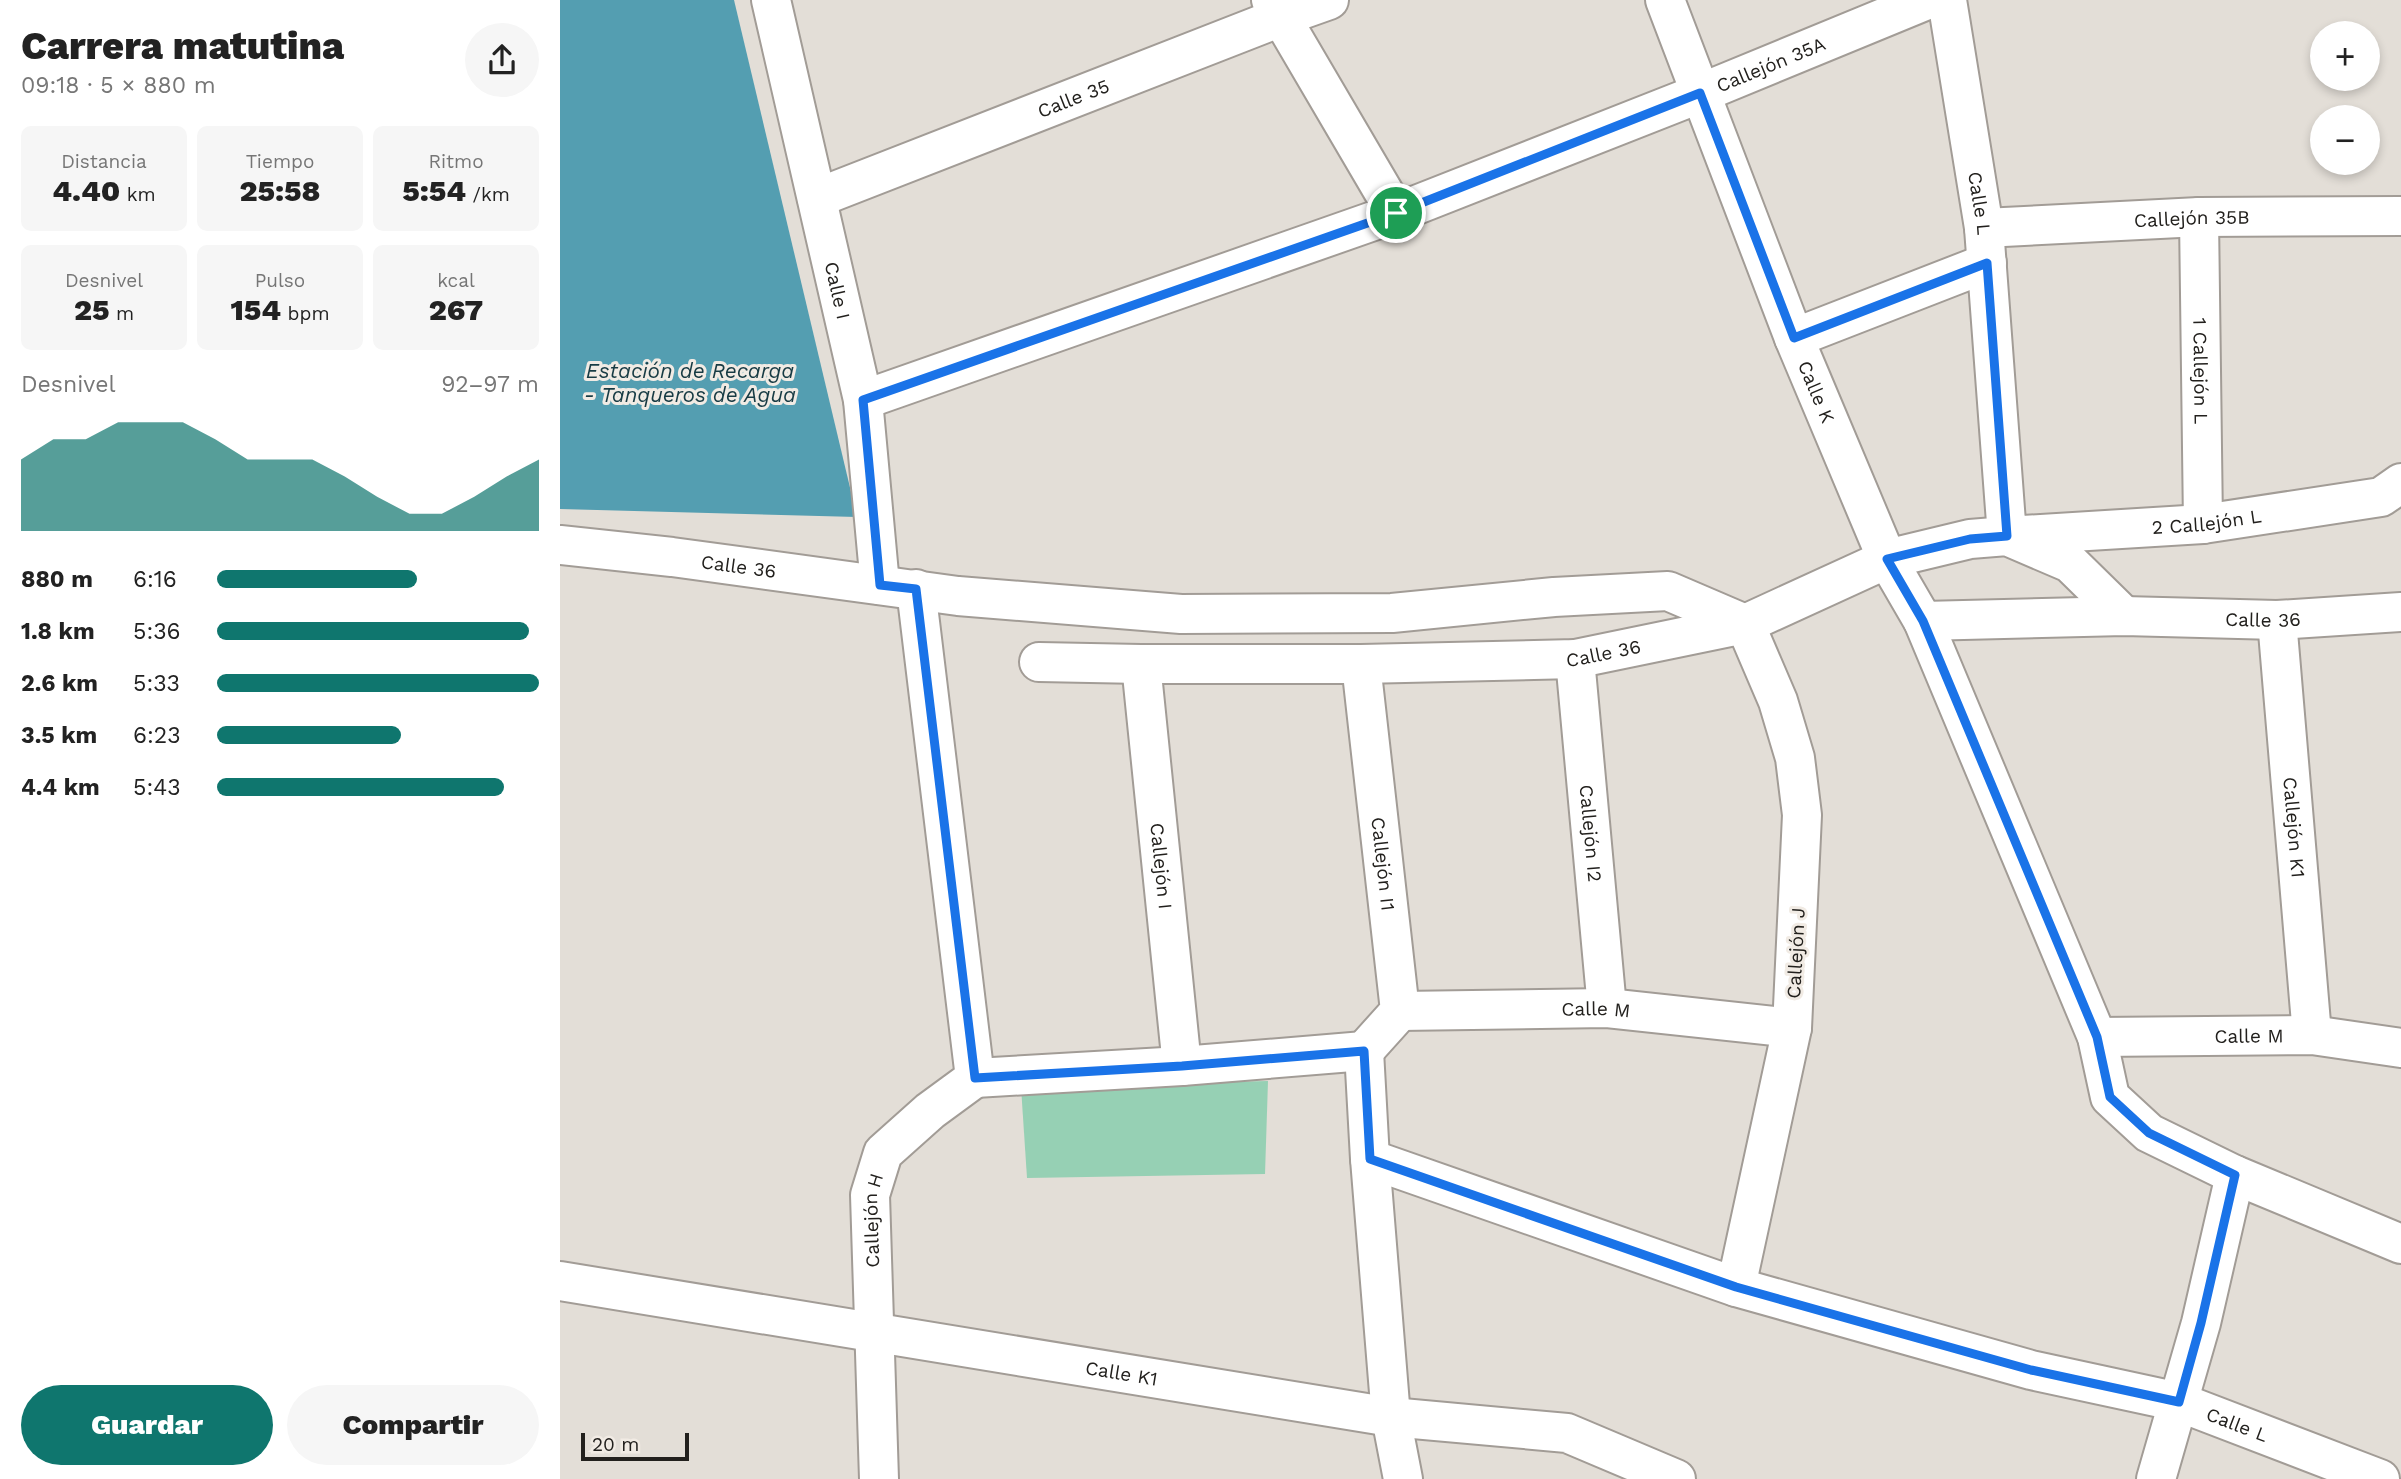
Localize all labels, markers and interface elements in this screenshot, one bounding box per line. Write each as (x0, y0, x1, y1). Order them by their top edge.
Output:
map controls (2310, 21, 2380, 175)
button: + (2310, 21, 2380, 91)
button: share (465, 23, 539, 97)
text: Carrera matutina (21, 24, 344, 68)
street label: Callejón 35A (1713, 31, 1829, 97)
text: 09:18 · 5 × 880 m (21, 72, 216, 99)
street label: Calle 35 (1034, 74, 1112, 122)
button: − (2310, 105, 2380, 175)
text: Distancia (61, 150, 147, 173)
text: Tiempo (246, 150, 314, 173)
text: Ritmo (428, 150, 484, 173)
street label: Calle L (1963, 170, 1996, 236)
text: 4.40 (52, 173, 120, 208)
text: 25:58 (239, 173, 321, 208)
text: 5:54 (402, 173, 466, 208)
text: km (120, 183, 156, 206)
text: /km (466, 183, 510, 206)
pin (1366, 183, 1426, 243)
icon: arrive (1377, 194, 1415, 232)
street label: Callejón 35B (2133, 205, 2250, 232)
street label: Calle I (820, 259, 856, 322)
text: Desnivel (65, 269, 143, 292)
text: Pulso (255, 269, 305, 292)
text: kcal (437, 269, 475, 292)
text: 25 (74, 292, 109, 327)
text: 154 (230, 292, 281, 327)
text: 267 (429, 292, 483, 327)
text: m (109, 302, 134, 325)
text: bpm (281, 302, 330, 325)
street label: 1 Callejón L (2189, 318, 2213, 424)
street label: Calle K (1793, 357, 1840, 426)
water label: Estación de Recarga - Tanqueros de Agua (584, 358, 796, 407)
text: Desnivel (21, 371, 116, 398)
text: 92–97 m (441, 371, 539, 398)
street label: 2 Callejón L (2151, 504, 2263, 539)
street label: Calle 36 (700, 550, 778, 583)
text: 880 m (21, 566, 93, 593)
text: 6:16 (133, 566, 177, 593)
street label: Calle 36 (2225, 607, 2301, 632)
text: 1.8 km (21, 618, 95, 645)
text: 5:36 (133, 618, 181, 645)
street label: Calle 36 (1566, 634, 1643, 671)
text: 2.6 km (21, 670, 98, 697)
text: 5:33 (133, 670, 180, 697)
text: 3.5 km (21, 722, 97, 749)
text: 6:23 (133, 722, 181, 749)
text: 4.4 km (21, 774, 100, 801)
text: 5:43 (133, 774, 181, 801)
street label: Callejón K1 (2279, 776, 2310, 879)
street label: Callejón I2 (1575, 783, 1607, 883)
street label: Callejón I1 (1367, 816, 1400, 912)
street label: Callejón I (1146, 822, 1177, 910)
street label: Callejón J (1782, 907, 1810, 999)
street label: Calle M (1561, 996, 1632, 1022)
street label: Calle M (2214, 1024, 2284, 1047)
street label: Callejón H (858, 1170, 888, 1268)
street label: Calle K1 (1084, 1356, 1159, 1390)
button: Guardar (21, 1385, 273, 1465)
button: Compartir (287, 1385, 539, 1465)
street label: Calle L (2203, 1402, 2271, 1447)
scale bar (581, 1430, 690, 1462)
text: 20 m (592, 1433, 639, 1456)

